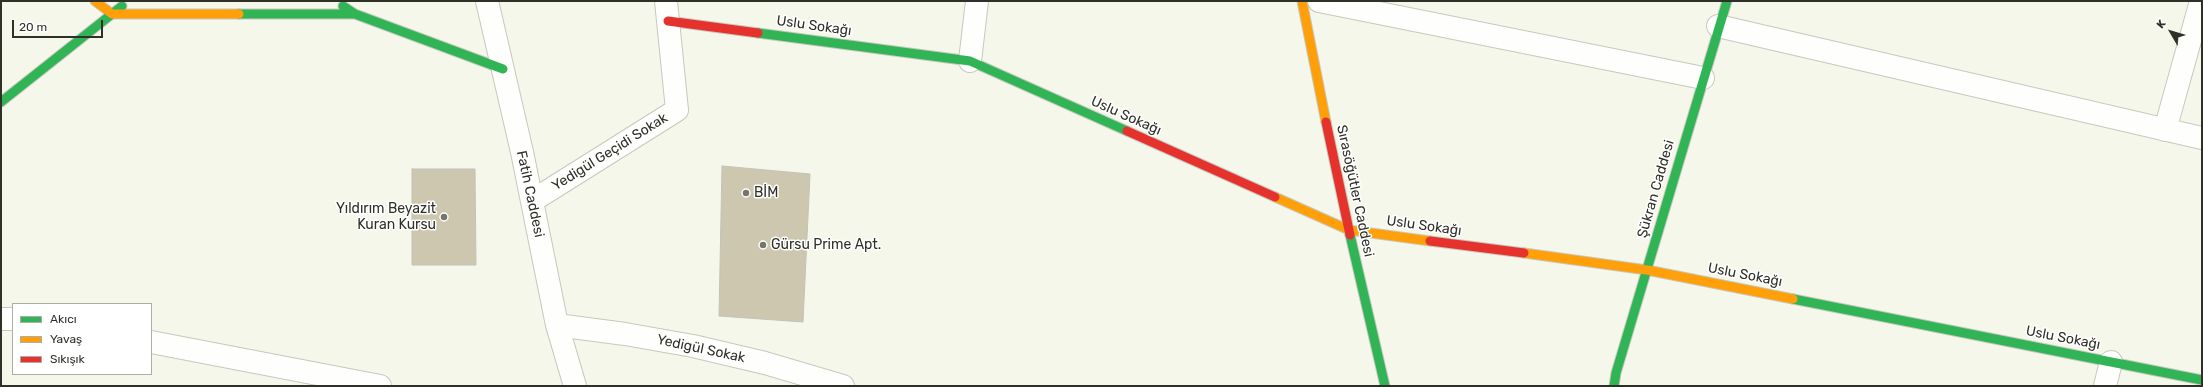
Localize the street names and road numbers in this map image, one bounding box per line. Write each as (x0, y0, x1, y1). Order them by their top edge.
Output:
street label: Uslu Sokağı (775, 12, 853, 40)
street label: Uslu Sokağı (1088, 93, 1164, 139)
street label: Yedigül Geçidi Sokak (549, 110, 671, 194)
street label: Sırasöğütler Caddesi (1333, 123, 1377, 259)
street label: Şükran Caddesi (1634, 138, 1678, 240)
street label: Fatih Caddesi (513, 149, 547, 239)
street label: Uslu Sokağı (1385, 212, 1463, 240)
street label: Uslu Sokağı (1706, 260, 1784, 290)
street label: Uslu Sokağı (2024, 323, 2102, 353)
street label: Yedigül Sokak (655, 331, 747, 367)

